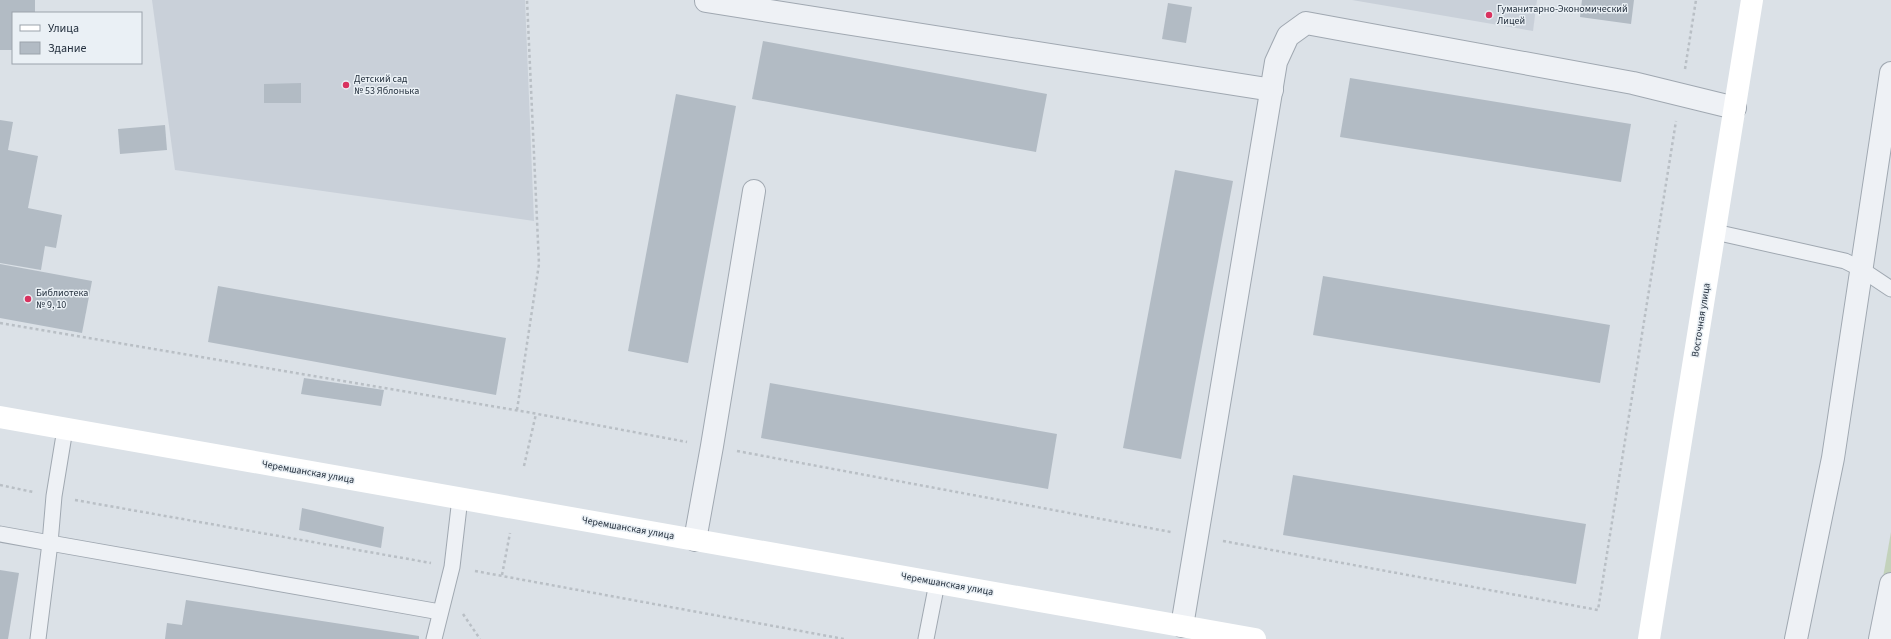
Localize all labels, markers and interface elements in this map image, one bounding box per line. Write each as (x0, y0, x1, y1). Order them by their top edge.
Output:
place label: Гуманитарно-Экономический Лицей (1497, 2, 1628, 28)
marker: Гуманитарно-Экономический Лицей (1484, 10, 1494, 20)
legend (12, 12, 142, 64)
text: Улица (48, 20, 79, 37)
text: Здание (48, 40, 87, 57)
place label: Детский сад № 53 Яблонька (354, 72, 419, 98)
marker: Детский сад № 53 Яблонька (341, 80, 351, 90)
street label: Восточная улица (1688, 282, 1714, 358)
place label: Библиотека № 9, 10 (36, 286, 88, 312)
marker: Библиотека № 9, 10 (23, 294, 33, 304)
street label: Черемшанская улица (261, 457, 355, 487)
street label: Черемшанская улица (581, 513, 675, 543)
street label: Черемшанская улица (900, 569, 994, 599)

